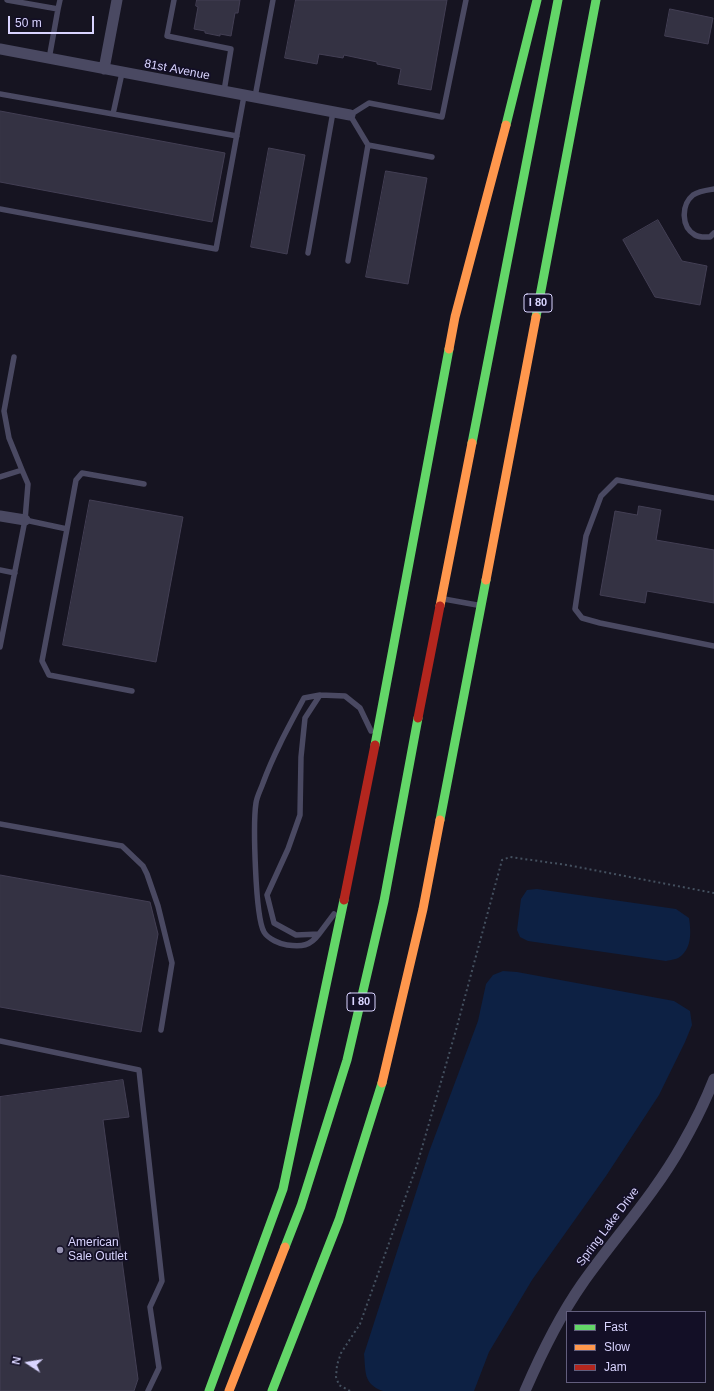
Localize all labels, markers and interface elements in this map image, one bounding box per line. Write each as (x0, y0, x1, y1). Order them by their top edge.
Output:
scale bar (10, 8, 96, 34)
text: 50 m (15, 16, 42, 30)
street label: 81st Avenue (143, 57, 211, 83)
road number: I 80 (524, 294, 552, 312)
road number: I 80 (347, 993, 375, 1011)
street label: Spring Lake Drive (574, 1185, 642, 1269)
place label: American Sale Outlet (68, 1236, 127, 1264)
marker: American Sale Outlet (55, 1245, 65, 1255)
legend (566, 1311, 706, 1383)
text: Fast (604, 1320, 627, 1334)
text: Slow (604, 1340, 630, 1354)
north arrow (8, 1343, 48, 1383)
text: N (10, 1355, 23, 1366)
text: Jam (604, 1360, 627, 1374)

